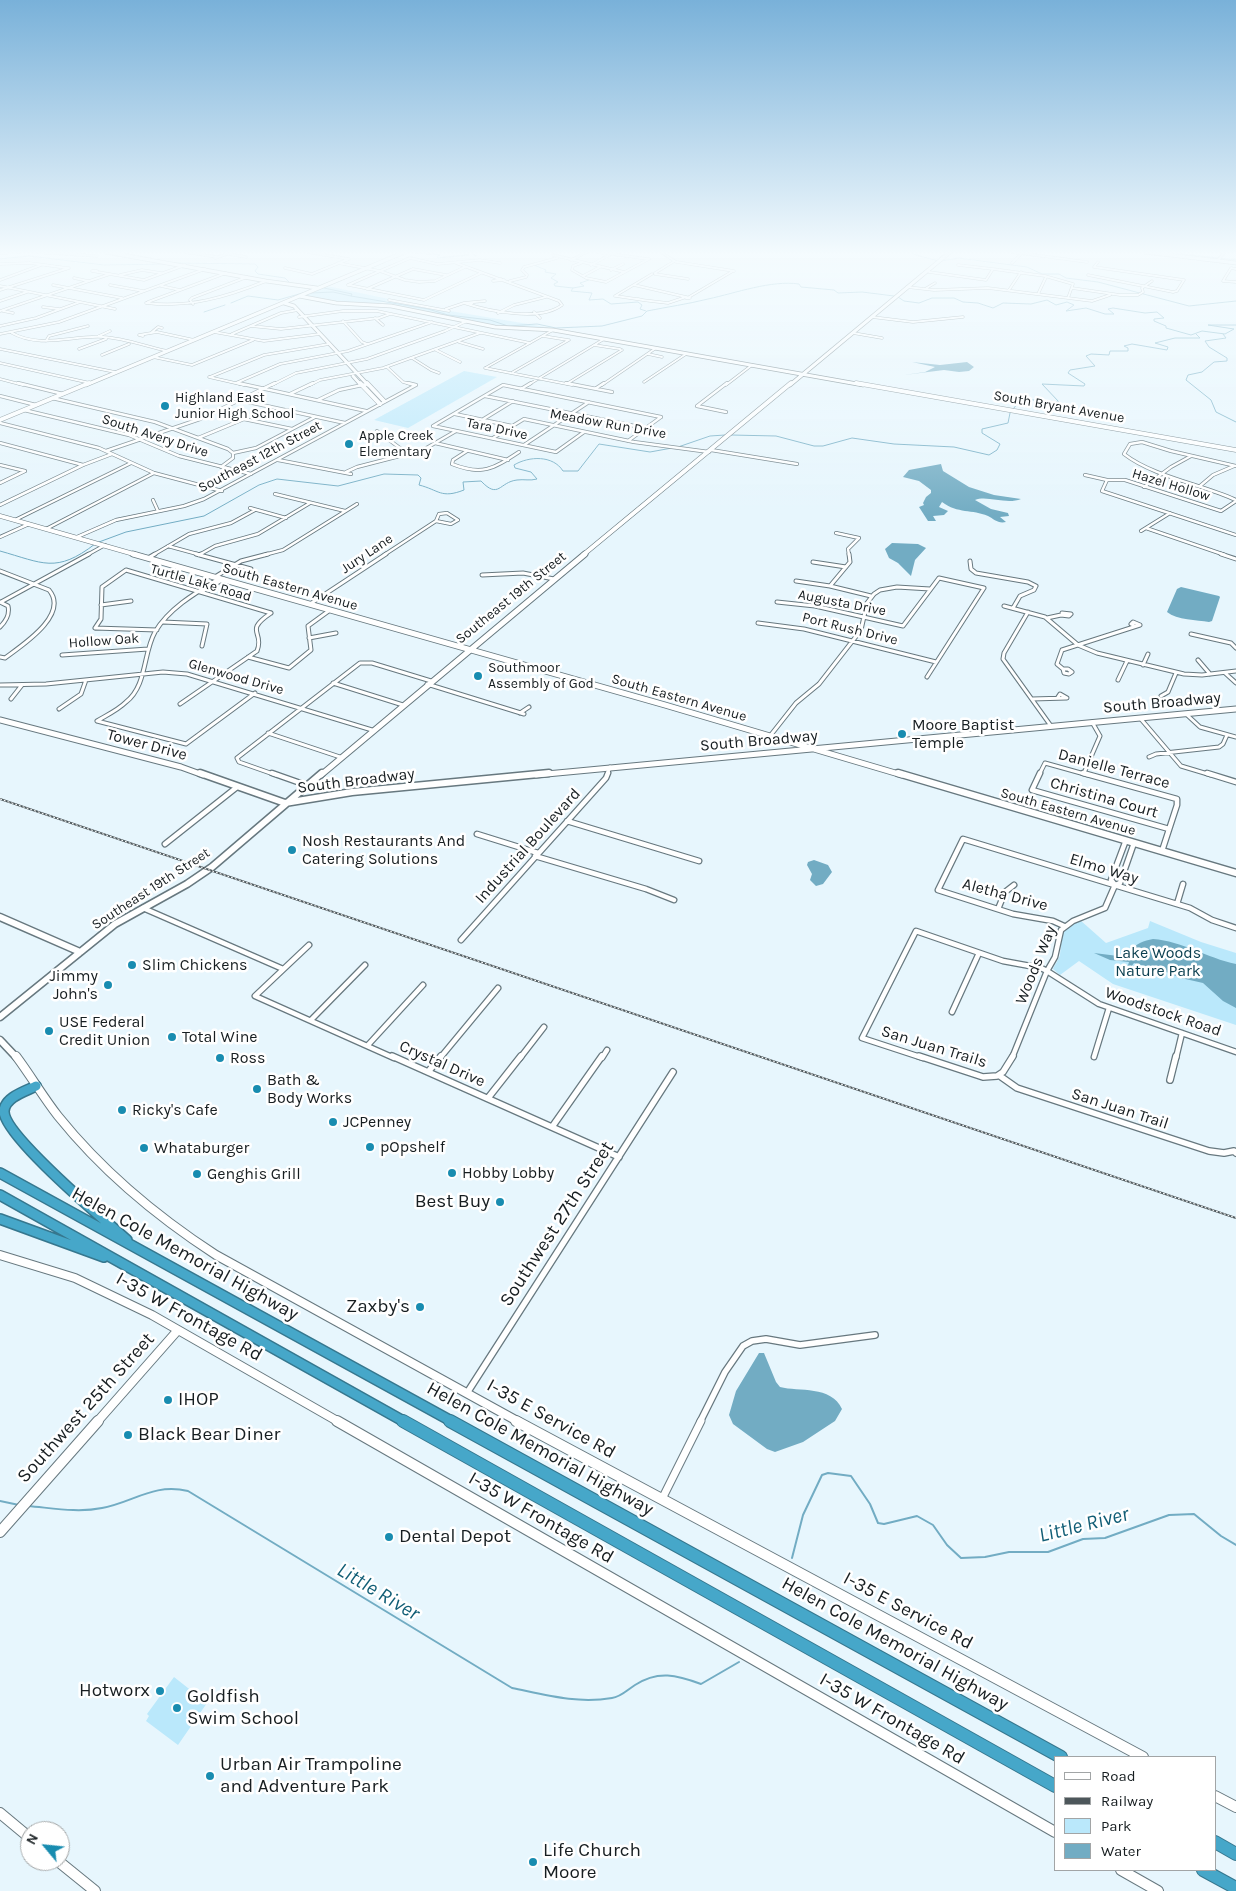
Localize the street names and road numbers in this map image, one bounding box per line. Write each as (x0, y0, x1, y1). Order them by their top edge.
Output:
street label: South Bryant Avenue (992, 387, 1126, 427)
street label: Meadow Run Drive (549, 406, 667, 442)
street label: South Avery Drive (100, 411, 210, 461)
street label: Tara Drive (465, 414, 529, 444)
street label: Southeast 12th Street (195, 417, 325, 497)
street label: Hazel Hollow (1130, 465, 1212, 505)
street label: Jury Lane (338, 531, 396, 577)
street label: Southeast 19th Street (452, 548, 570, 648)
street label: South Eastern Avenue (220, 560, 360, 614)
street label: Turtle Lake Road (149, 561, 253, 605)
street label: Augusta Drive (797, 586, 887, 620)
street label: Port Rush Drive (800, 609, 900, 649)
street label: Hollow Oak (68, 630, 140, 652)
street label: Glenwood Drive (186, 655, 286, 699)
street label: South Eastern Avenue (609, 671, 749, 725)
street label: South Broadway (1102, 688, 1222, 718)
street label: Tower Drive (105, 725, 189, 765)
street label: South Broadway (699, 726, 819, 756)
street label: Danielle Terrace (1056, 745, 1172, 793)
street label: South Broadway (296, 764, 416, 798)
street label: Christina Court (1048, 773, 1160, 823)
street label: Industrial Boulevard (471, 784, 585, 908)
street label: South Eastern Avenue (998, 785, 1138, 839)
street label: Southeast 19th Street (89, 845, 213, 933)
street label: Elmo Way (1067, 849, 1141, 889)
street label: Aletha Drive (960, 874, 1050, 916)
street label: Woods Way (1012, 923, 1060, 1007)
street label: Woodstock Road (1102, 983, 1224, 1041)
street label: San Juan Trails (879, 1022, 989, 1072)
street label: Crystal Drive (396, 1037, 488, 1091)
street label: San Juan Trail (1069, 1084, 1171, 1134)
street label: Southwest 27th Street (495, 1137, 619, 1311)
street label: Helen Cole Memorial Highway (68, 1182, 302, 1326)
street label: I-35 W Frontage Rd (112, 1267, 266, 1367)
street label: Southwest 25th Street (13, 1328, 159, 1488)
street label: I-35 E Service Rd (483, 1374, 619, 1464)
street label: Helen Cole Memorial Highway (423, 1377, 657, 1521)
street label: I-35 W Frontage Rd (464, 1467, 618, 1569)
street label: I-35 E Service Rd (839, 1567, 977, 1655)
street label: Helen Cole Memorial Highway (778, 1572, 1012, 1716)
street label: I-35 W Frontage Rd (815, 1668, 969, 1770)

